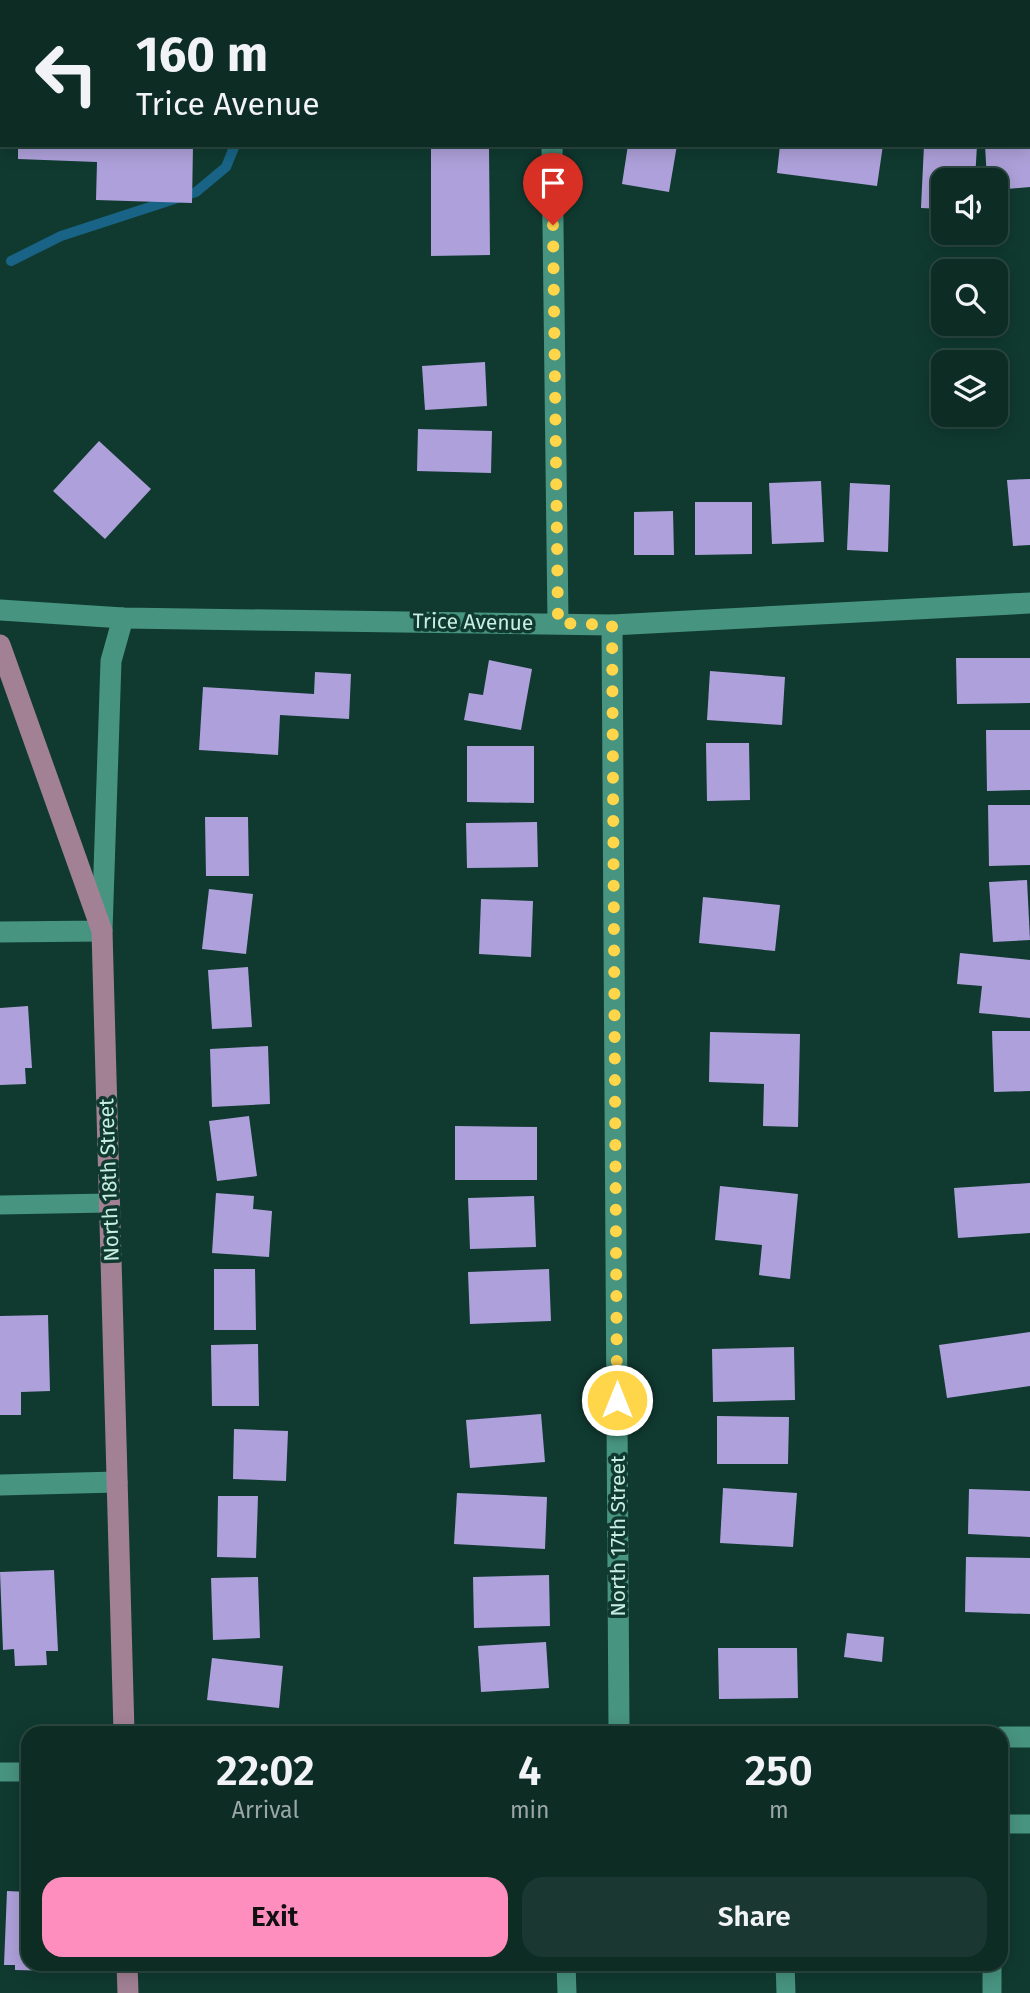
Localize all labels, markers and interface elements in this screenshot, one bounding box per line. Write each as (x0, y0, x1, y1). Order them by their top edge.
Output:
text: 160 m (136, 25, 268, 84)
icon: left (21, 28, 112, 119)
text: Trice Avenue (136, 85, 320, 123)
pin (523, 153, 583, 225)
icon: arrive (534, 164, 572, 202)
map controls (931, 168, 1008, 427)
button: sound (931, 168, 1008, 245)
button: search (931, 259, 1008, 336)
button: layers (931, 350, 1008, 427)
street label: Trice Avenue (412, 608, 534, 636)
street label: North 18th Street (93, 1098, 125, 1262)
position arrow (580, 1363, 654, 1437)
street label: North 17th Street (605, 1455, 631, 1617)
text: 22:02 (216, 1746, 315, 1796)
text: 4 (518, 1746, 541, 1796)
text: 250 (745, 1746, 813, 1796)
text: Arrival (232, 1796, 299, 1824)
text: min (510, 1796, 550, 1824)
text: m (769, 1796, 789, 1824)
button: Exit (42, 1877, 508, 1957)
button: Share (522, 1877, 987, 1957)

